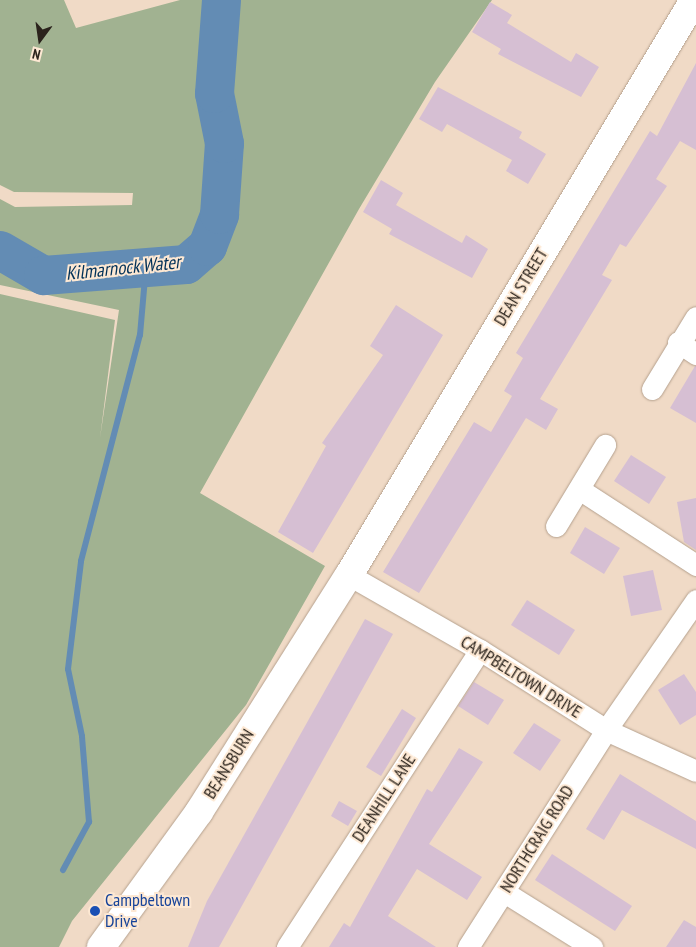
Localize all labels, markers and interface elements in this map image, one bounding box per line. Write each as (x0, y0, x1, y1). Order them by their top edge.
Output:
north arrow (15, 15, 65, 65)
text: N (31, 45, 42, 64)
street label: DEAN STREET (489, 244, 553, 330)
water label: Kilmarnock Water (64, 251, 182, 285)
street label: CAMPBELTOWN DRIVE (456, 631, 586, 723)
street label: BEANSBURN (199, 725, 259, 803)
street label: DEANHILL LANE (347, 750, 421, 846)
street label: NORTHCRAIG ROAD (495, 781, 579, 897)
place label: Campbeltown Drive (105, 890, 190, 932)
marker: Campbeltown Drive (89, 905, 101, 917)

